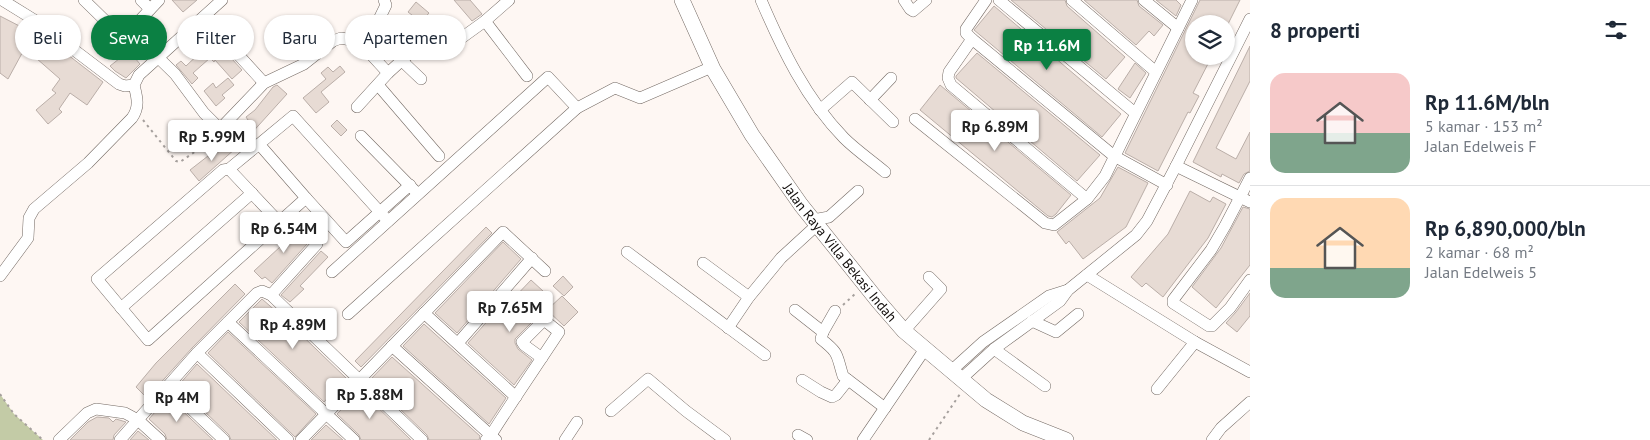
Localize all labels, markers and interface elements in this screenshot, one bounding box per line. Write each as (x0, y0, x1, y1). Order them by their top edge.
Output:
chip: Beli (15, 15, 81, 60)
chip: Sewa (91, 15, 167, 60)
chip: Filter (177, 15, 254, 60)
chip: Baru (264, 15, 335, 60)
chip: Apartemen (345, 15, 466, 60)
map controls (1185, 15, 1235, 65)
button: layers (1185, 15, 1235, 65)
icon: filters (1602, 16, 1630, 44)
text: 8 properti (1270, 17, 1360, 44)
pin: Rp 11.6M (995, 28, 1099, 71)
text: Rp 11.6M (1014, 35, 1080, 55)
text: Rp 11.6M/bln (1425, 89, 1549, 116)
icon: home (1310, 93, 1370, 153)
pin: Rp 6.89M (943, 110, 1047, 152)
text: Rp 6.89M (962, 116, 1028, 136)
text: 5 kamar · 153 m² (1425, 116, 1543, 136)
pin: Rp 5.99M (160, 120, 264, 162)
text: Rp 5.99M (179, 126, 245, 146)
text: Jalan Edelweis F (1425, 136, 1537, 156)
street label: Jalan Raya Villa Bekasi Indah (779, 179, 901, 325)
pin: Rp 6.54M (232, 212, 336, 254)
text: Rp 6,890,000/bln (1425, 215, 1586, 242)
text: Rp 6.54M (251, 218, 317, 238)
icon: home (1310, 218, 1370, 278)
text: 2 kamar · 68 m² (1425, 242, 1534, 262)
text: Jalan Edelweis 5 (1425, 262, 1537, 282)
pin: Rp 7.65M (458, 290, 562, 333)
text: Rp 7.65M (478, 297, 542, 317)
pin: Rp 4.89M (241, 308, 345, 350)
text: Rp 4.89M (260, 314, 326, 334)
pin: Rp 5.88M (318, 378, 422, 420)
pin: Rp 4M (142, 380, 212, 423)
text: Rp 5.88M (337, 384, 403, 404)
text: Rp 4M (155, 387, 199, 407)

